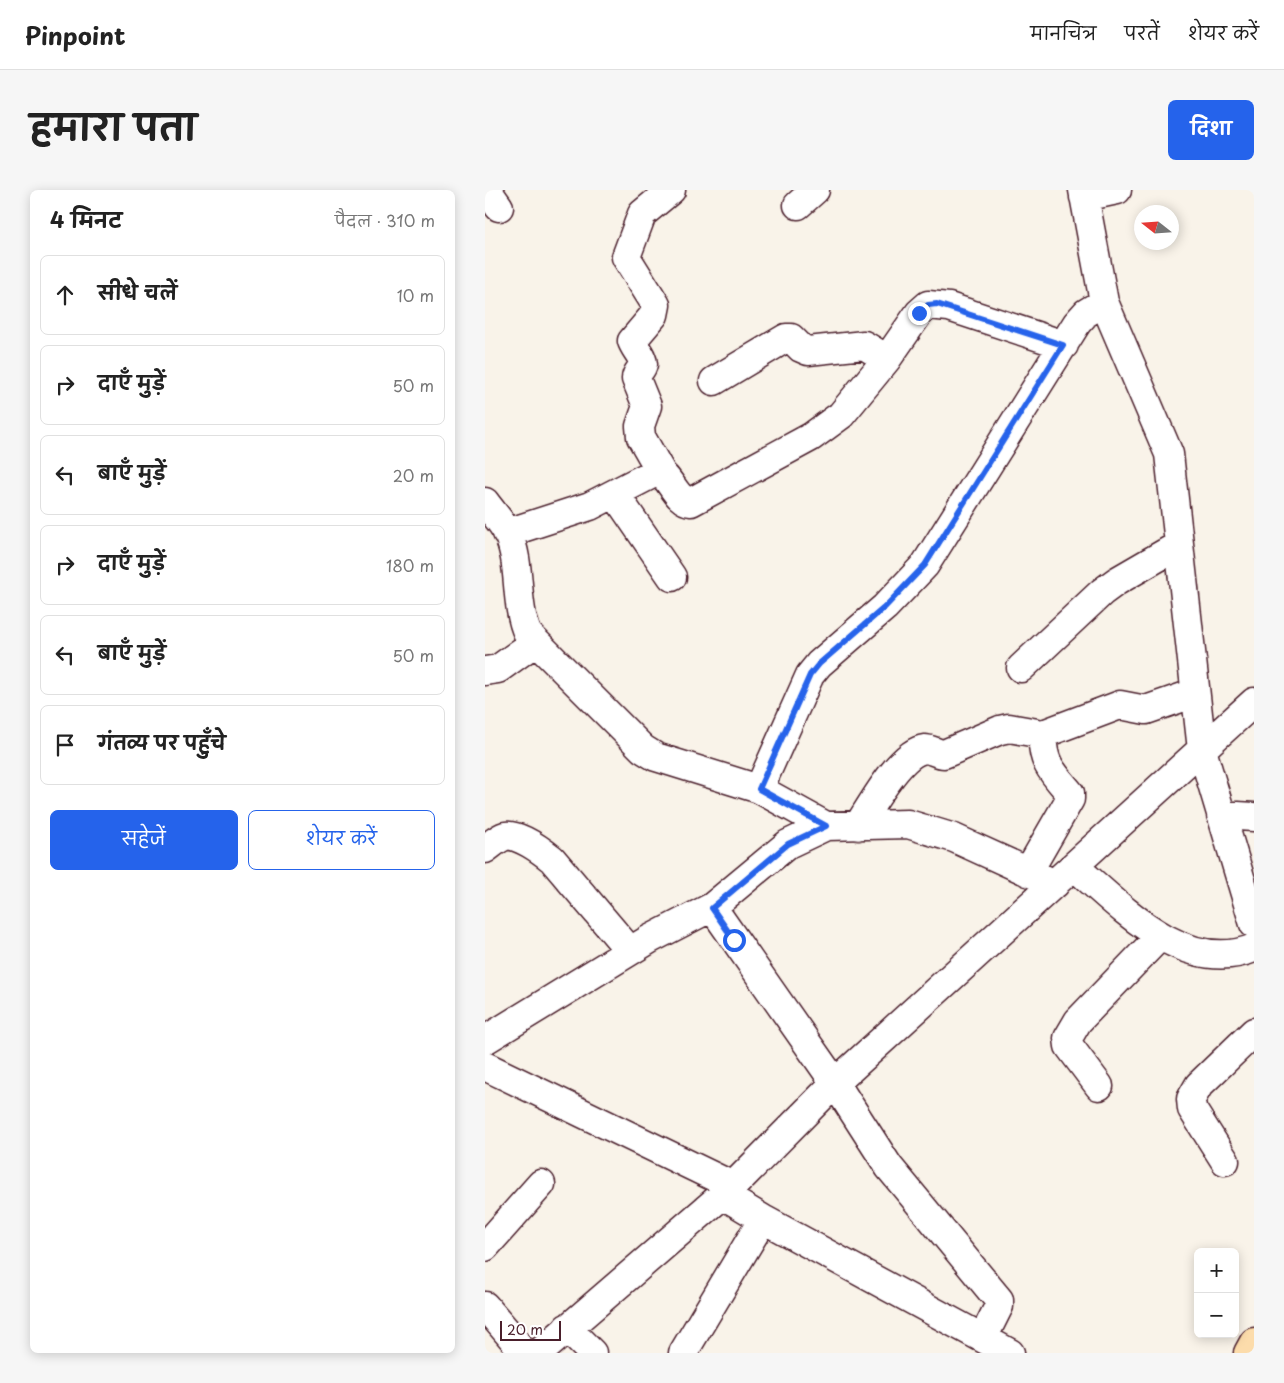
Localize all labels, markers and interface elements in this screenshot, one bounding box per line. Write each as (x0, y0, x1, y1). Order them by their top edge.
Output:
text: Pinpoint (25, 17, 126, 53)
text: मानचित्र (1030, 19, 1096, 46)
text: परतें (1124, 19, 1160, 46)
text: शेयर करें (1188, 19, 1259, 46)
text: हमारा पता (30, 99, 197, 152)
button: दिशा (1168, 100, 1254, 160)
text: 4 मिनट (50, 203, 122, 235)
north arrow (1134, 205, 1179, 250)
text: पैदल · 310 m (335, 208, 435, 232)
text: सीधे चलें (98, 278, 177, 306)
icon: ahead (51, 281, 79, 309)
text: 10 m (397, 283, 434, 307)
route end (908, 302, 931, 325)
text: दाएँ मुड़ें (98, 368, 165, 396)
icon: right (51, 371, 79, 399)
text: 50 m (393, 373, 434, 397)
text: बाएँ मुड़ें (98, 458, 166, 486)
icon: left (51, 461, 79, 489)
text: 20 m (393, 463, 434, 487)
text: दाएँ मुड़ें (98, 548, 165, 576)
icon: right (51, 551, 79, 579)
text: 180 m (386, 553, 434, 577)
text: बाएँ मुड़ें (98, 638, 166, 666)
icon: left (51, 641, 79, 669)
text: 50 m (393, 643, 434, 667)
text: गंतव्य पर पहुँचे (98, 728, 226, 756)
icon: arrive (51, 731, 79, 759)
button: सहेजें (50, 810, 238, 870)
button: शेयर करें (248, 810, 435, 870)
route start (723, 929, 746, 952)
map controls (1194, 1248, 1239, 1338)
button: + (1194, 1248, 1239, 1293)
button: − (1194, 1293, 1239, 1338)
scale bar (500, 1318, 561, 1341)
text: 20 m (507, 1319, 543, 1340)

